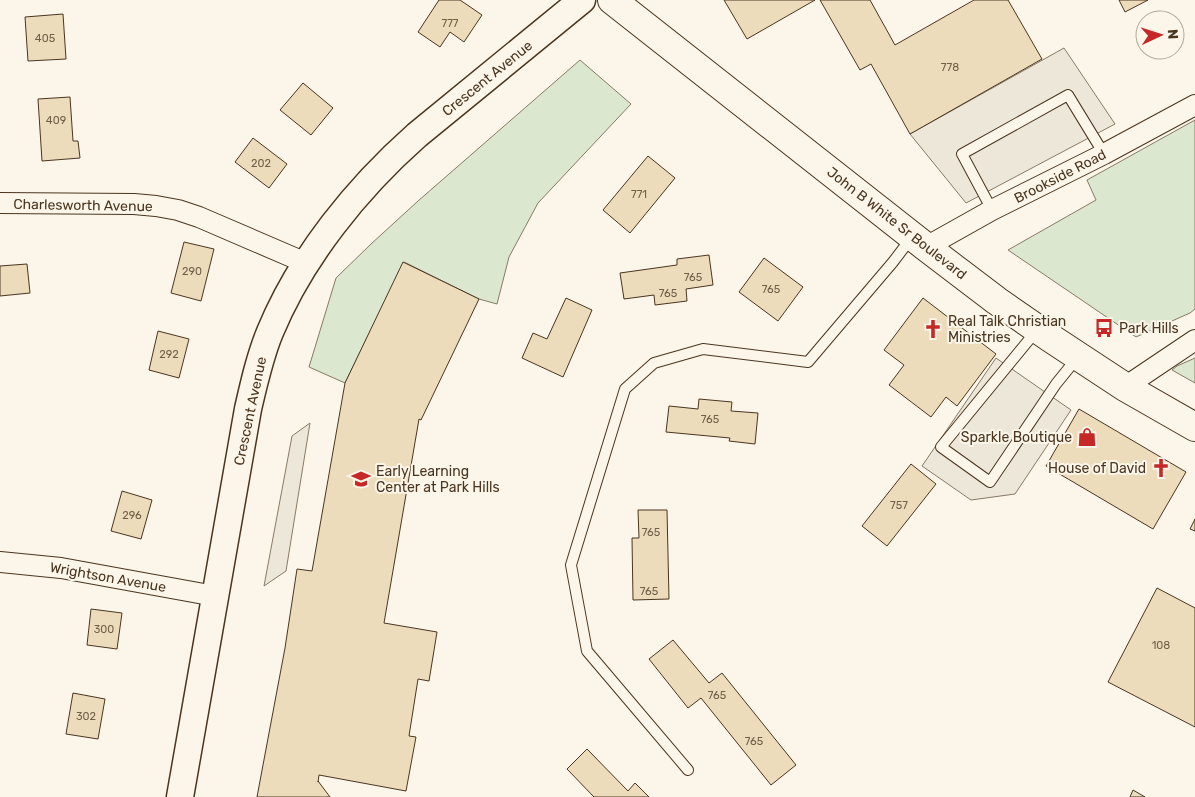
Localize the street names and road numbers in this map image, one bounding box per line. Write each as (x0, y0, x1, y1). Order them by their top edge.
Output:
street label: Crescent Avenue (439, 37, 536, 120)
street label: Brookside Road (1011, 146, 1109, 207)
street label: John B White Sr Boulevard (824, 164, 970, 283)
street label: Charlesworth Avenue (13, 196, 153, 215)
street label: Crescent Avenue (231, 355, 270, 467)
street label: Wrightson Avenue (48, 559, 168, 596)

